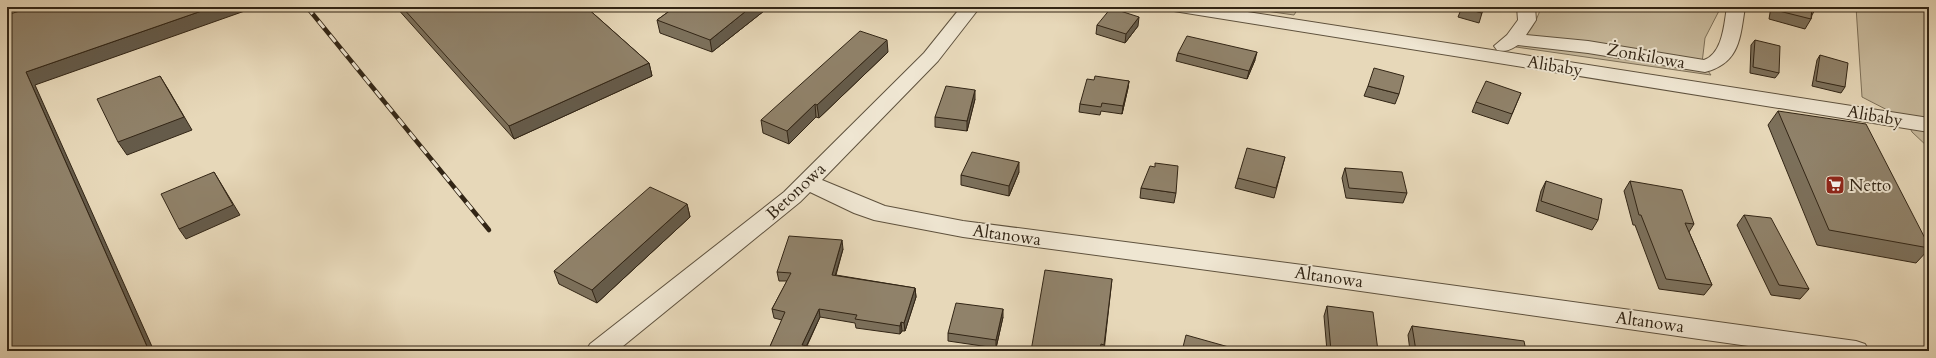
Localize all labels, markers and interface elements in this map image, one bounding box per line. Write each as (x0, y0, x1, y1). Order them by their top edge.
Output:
street label: Żonkilowa (1605, 38, 1688, 74)
street label: Alibaby (1526, 50, 1584, 82)
street label: Alibaby (1846, 100, 1904, 132)
street label: Betonowa (761, 157, 831, 225)
supermarket icon: Netto (1824, 174, 1846, 196)
place label: Netto (1849, 174, 1891, 197)
street label: Altanowa (971, 219, 1043, 251)
street label: Altanowa (1293, 261, 1365, 293)
street label: Altanowa (1614, 306, 1686, 338)

